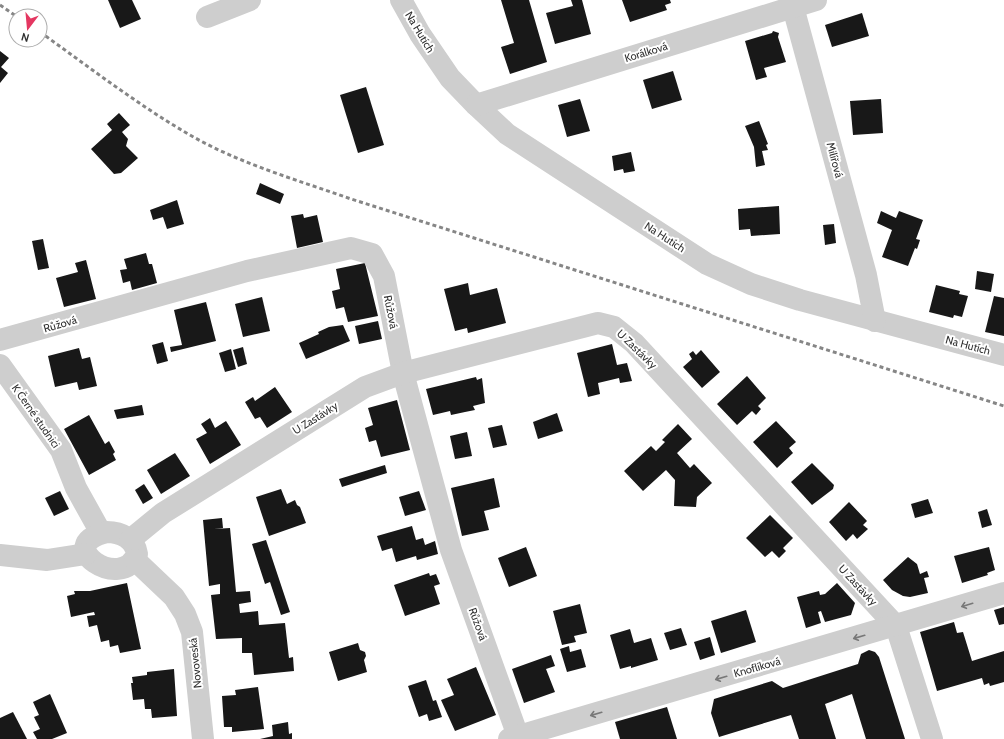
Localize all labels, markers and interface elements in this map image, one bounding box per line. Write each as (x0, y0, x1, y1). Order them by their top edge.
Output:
north arrow (8, 8, 48, 48)
street label: Na Hutích (402, 9, 438, 55)
text: N (20, 30, 31, 45)
street label: Korálková (623, 39, 670, 65)
street label: Milířová (824, 141, 847, 180)
street label: Na Hutích (642, 219, 688, 255)
street label: Růžová (381, 294, 401, 331)
street label: Růžová (42, 312, 79, 335)
street label: U Zastávky (614, 326, 660, 372)
street label: Na Hutích (944, 332, 992, 358)
street label: K Černé studnici (9, 381, 63, 451)
street label: U Zastávky (290, 398, 341, 437)
street label: U Zastávky (836, 562, 881, 609)
one-way arrow (960, 602, 973, 609)
street label: Růžová (466, 606, 491, 643)
one-way arrow (853, 634, 866, 641)
street label: Novoveská (185, 636, 205, 689)
street label: Knoflíková (732, 653, 783, 680)
one-way arrow (714, 674, 727, 682)
one-way arrow (590, 711, 603, 718)

